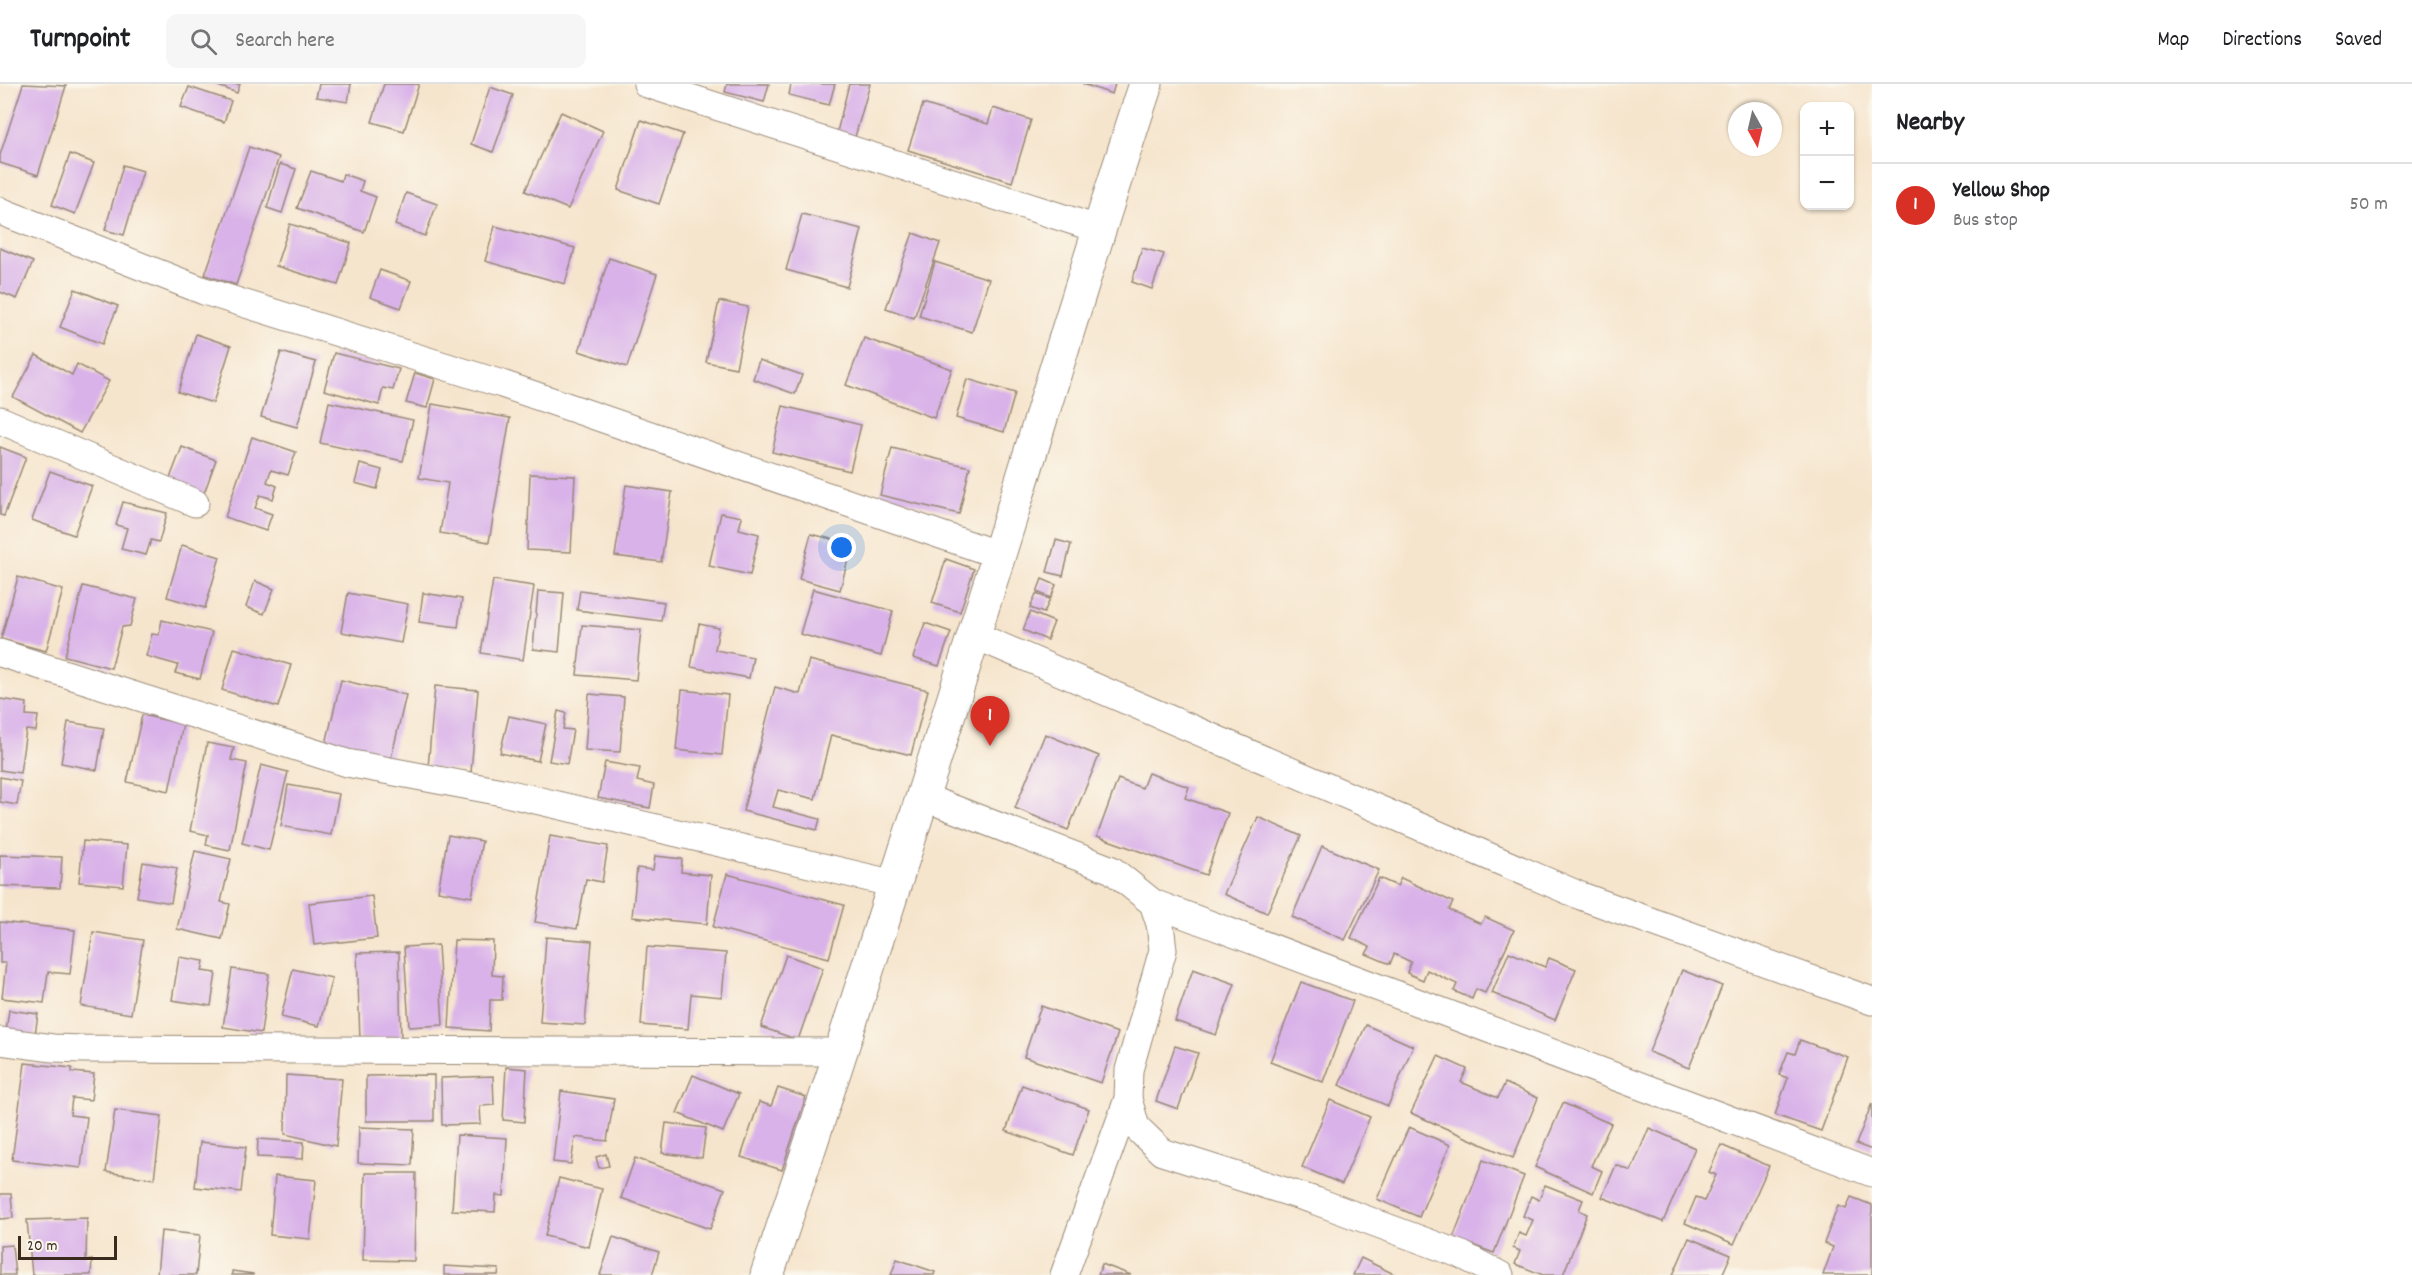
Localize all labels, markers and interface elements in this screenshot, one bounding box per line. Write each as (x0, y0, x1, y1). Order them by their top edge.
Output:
search box (166, 14, 586, 68)
text: Turnpoint (30, 21, 130, 61)
icon: search (187, 25, 220, 58)
text: Search here (235, 26, 335, 57)
text: Map (2158, 26, 2189, 56)
text: Directions (2222, 26, 2302, 56)
text: Saved (2335, 26, 2382, 56)
north arrow (1728, 102, 1782, 156)
map controls (1800, 102, 1854, 210)
button: + (1800, 102, 1854, 156)
text: Nearby (1896, 105, 1964, 142)
button: − (1800, 156, 1854, 210)
text: Yellow Shop (1953, 176, 2050, 207)
text: 1 (1913, 191, 1918, 219)
text: 50 m (2350, 191, 2388, 219)
text: Bus stop (1953, 207, 2018, 235)
your location (827, 533, 856, 562)
pin: 1 (970, 696, 1010, 746)
scale bar (18, 1233, 117, 1260)
text: 20 m (27, 1235, 57, 1258)

